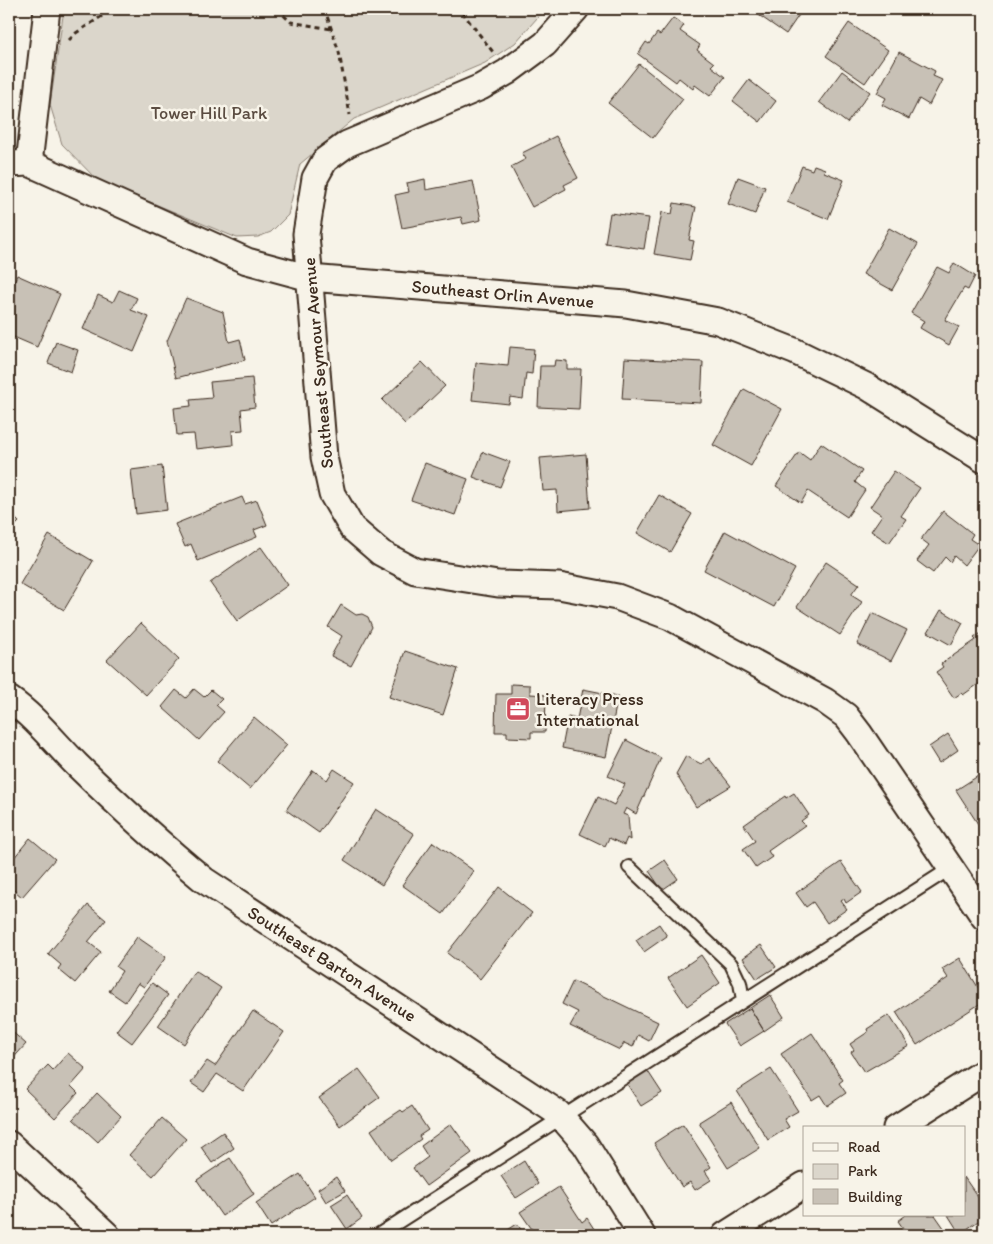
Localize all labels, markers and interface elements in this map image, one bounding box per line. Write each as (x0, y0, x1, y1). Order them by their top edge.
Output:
park label: Tower Hill Park (151, 102, 268, 124)
street label: Southeast Seymour Avenue (298, 257, 338, 469)
street label: Southeast Orlin Avenue (411, 275, 595, 313)
place label: Literacy Press International (536, 688, 644, 731)
office icon: Literacy Press International (505, 696, 531, 722)
street label: Southeast Barton Avenue (244, 901, 420, 1027)
legend (803, 1126, 966, 1216)
text: Road (848, 1138, 881, 1156)
text: Park (848, 1162, 878, 1180)
text: Building (848, 1188, 902, 1206)

